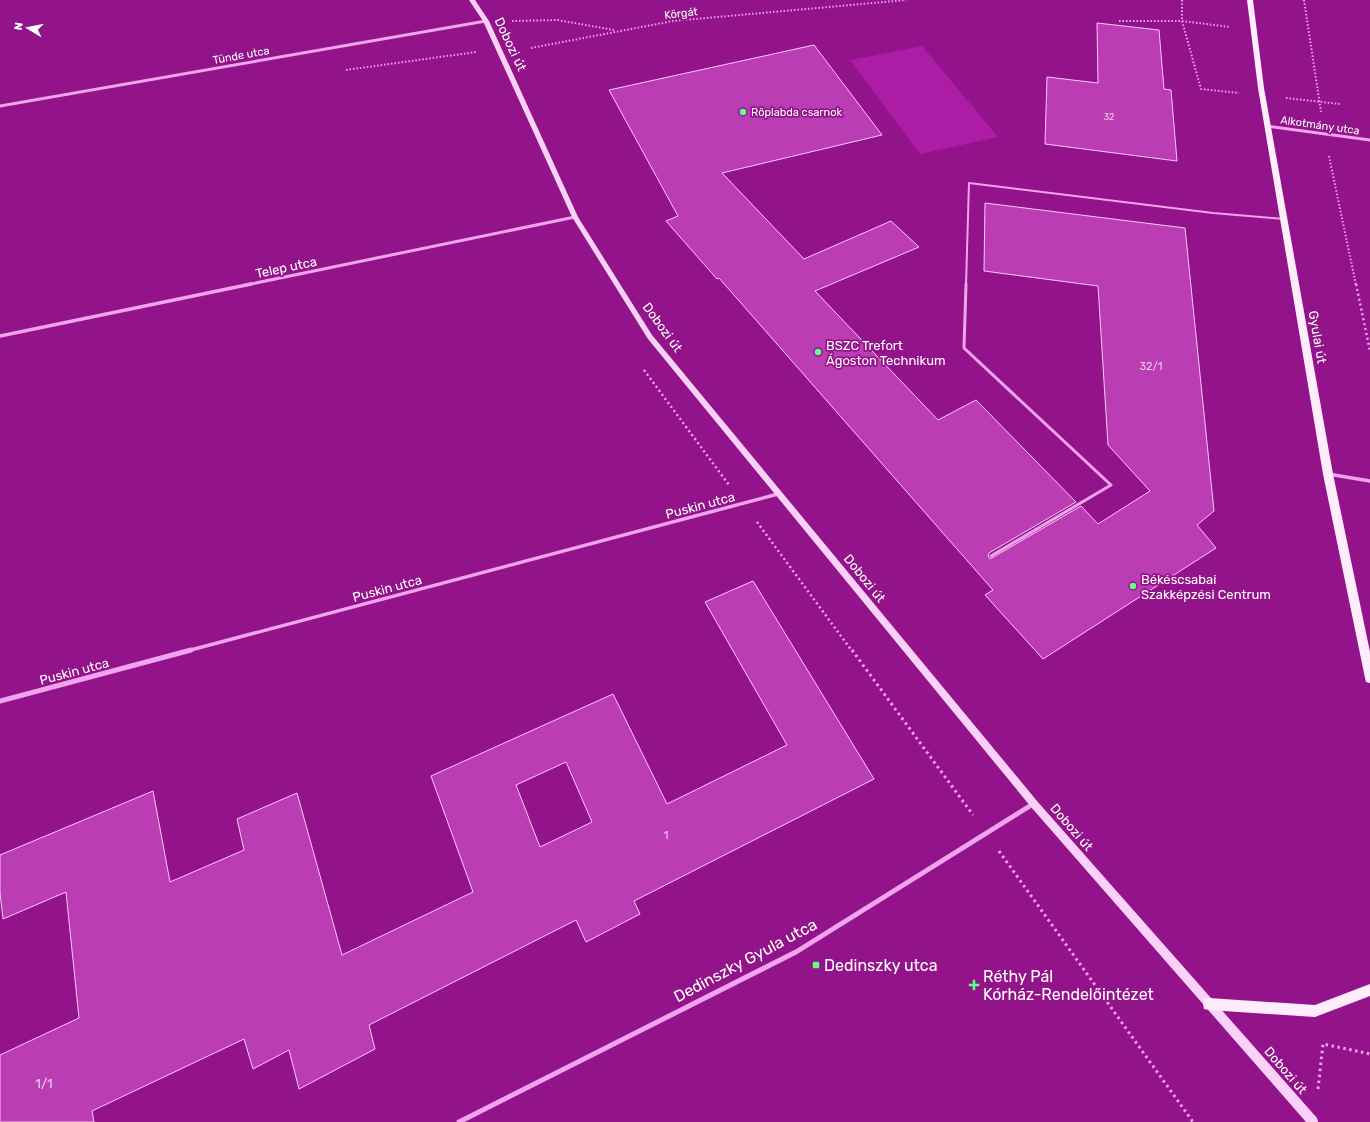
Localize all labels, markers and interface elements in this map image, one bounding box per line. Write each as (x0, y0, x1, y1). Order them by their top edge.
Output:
street label: Körgát (664, 5, 699, 22)
north arrow (8, 8, 48, 48)
street label: Dobozi út (492, 15, 529, 73)
text: N (12, 21, 26, 31)
street label: Tünde utca (212, 44, 270, 67)
place label: Röplabda csarnok (751, 106, 843, 119)
marker: Röplabda csarnok (738, 107, 748, 117)
house number: 32 (1104, 112, 1114, 122)
street label: Alkotmány utca (1279, 113, 1360, 137)
street label: Telep utca (254, 254, 318, 281)
street label: Dobozi út (640, 300, 686, 355)
street label: Gyulai út (1305, 309, 1330, 365)
place label: BSZC Trefort Ágoston Technikum (826, 338, 946, 369)
marker: BSZC Trefort Ágoston Technikum (813, 347, 823, 357)
house number: 32/1 (1139, 360, 1163, 373)
street label: Puskin utca (664, 489, 736, 522)
street label: Dobozi út (841, 551, 889, 605)
street label: Puskin utca (351, 572, 423, 605)
place label: Békéscsabai Szakképzési Centrum (1141, 572, 1271, 602)
marker: Békéscsabai Szakképzési Centrum (1128, 581, 1138, 591)
street label: Puskin utca (38, 655, 110, 688)
street label: Dobozi út (1047, 801, 1096, 854)
house number: 1 (664, 829, 668, 842)
street label: Dedinszky Gyula utca (670, 915, 820, 1006)
place label: Dedinszky utca (824, 956, 938, 975)
marker: Dedinszky utca (811, 960, 821, 970)
place label: Réthy Pál Kórház-Rendelőintézet (983, 967, 1154, 1004)
marker: Réthy Pál Kórház-Rendelőintézet (968, 979, 980, 991)
street label: Dobozi út (1261, 1044, 1310, 1097)
house number: 1/1 (35, 1076, 53, 1091)

